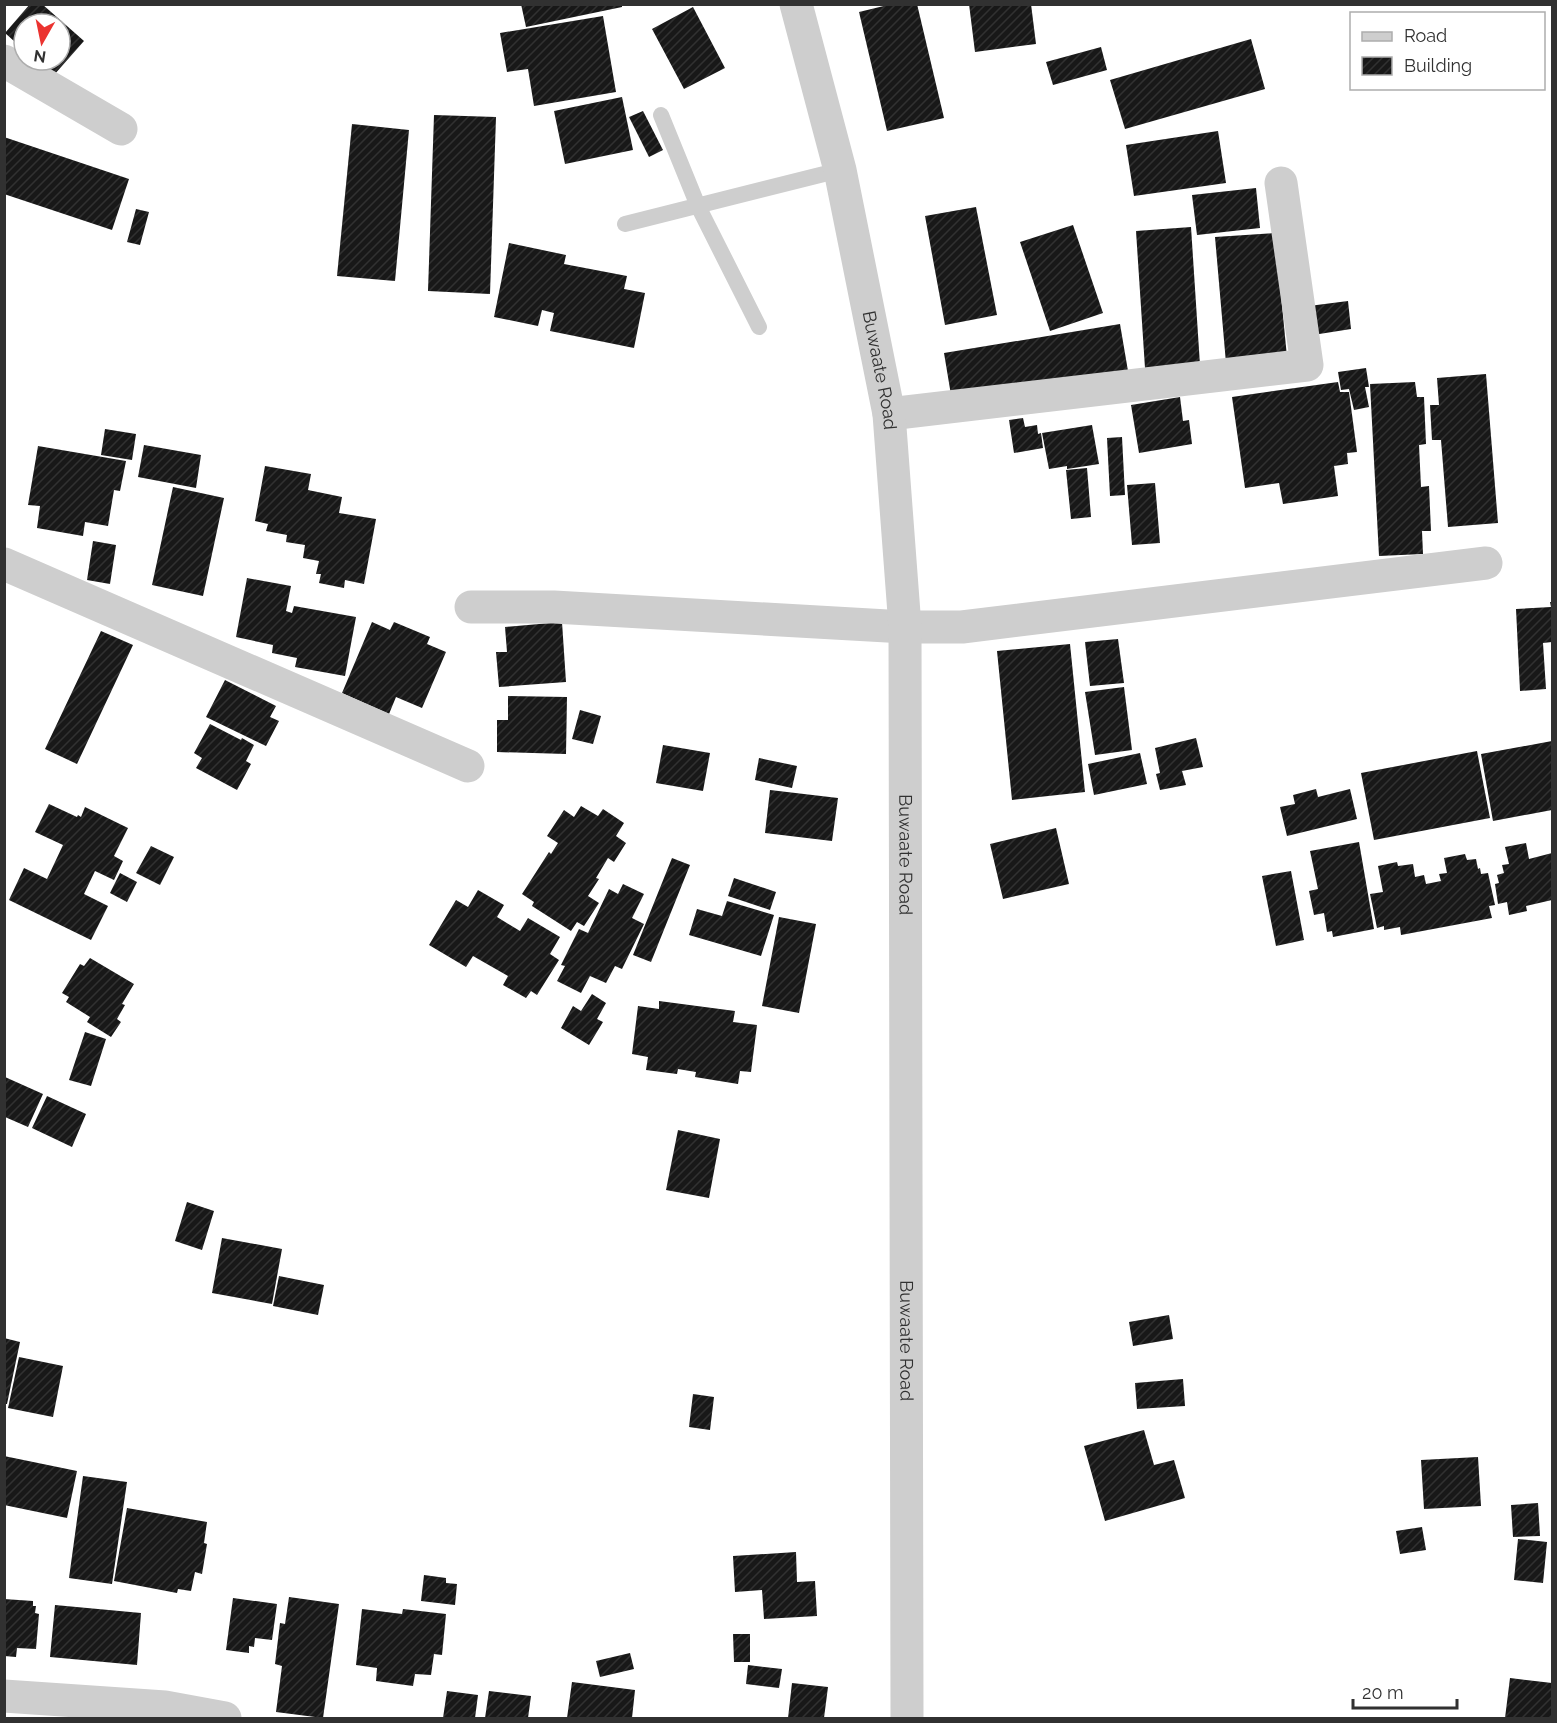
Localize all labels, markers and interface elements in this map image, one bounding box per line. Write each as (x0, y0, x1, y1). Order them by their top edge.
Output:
north arrow (12, 12, 72, 72)
legend (1350, 12, 1545, 90)
text: Road (1404, 25, 1447, 46)
text: N (32, 46, 47, 67)
text: Building (1404, 55, 1472, 76)
street label: Buwaate Road (859, 309, 901, 431)
street label: Buwaate Road (895, 794, 917, 915)
street label: Buwaate Road (896, 1280, 917, 1401)
scale bar (1353, 1672, 1456, 1710)
text: 20 m (1362, 1682, 1404, 1703)

